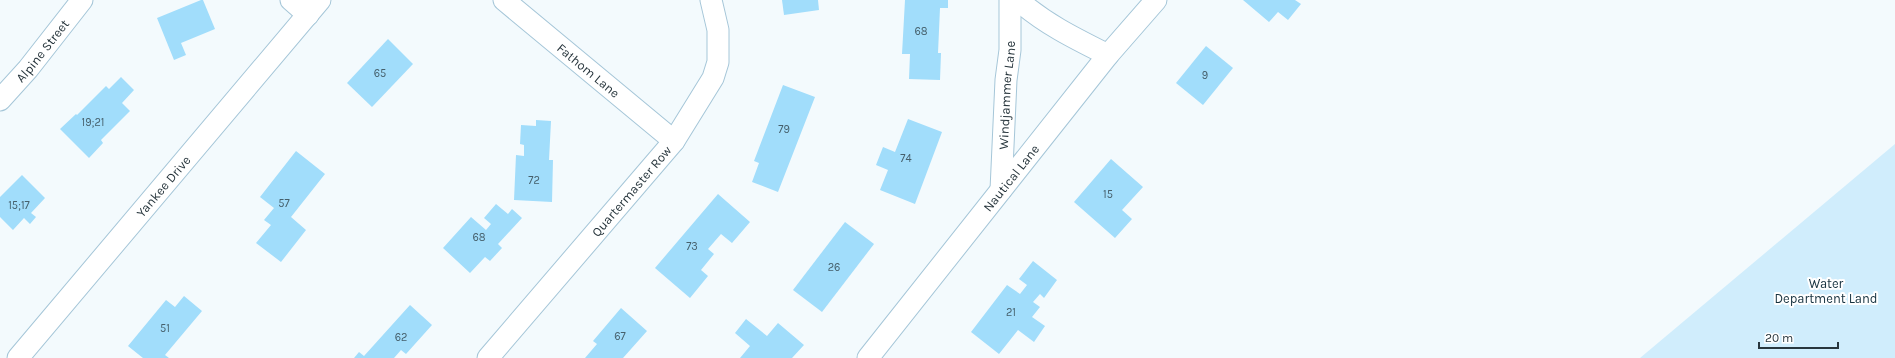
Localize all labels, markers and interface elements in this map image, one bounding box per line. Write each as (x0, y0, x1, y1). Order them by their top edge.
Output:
street label: Alpine Street (13, 16, 72, 85)
house number: 68 (914, 25, 928, 38)
street label: Fathom Lane (554, 40, 623, 101)
street label: Windjammer Lane (996, 41, 1018, 150)
house number: 65 (374, 67, 386, 80)
house number: 9 (1202, 69, 1208, 82)
house number: 19;21 (82, 116, 104, 129)
house number: 79 (778, 123, 790, 136)
street label: Nautical Lane (980, 141, 1042, 214)
street label: Quartermaster Row (589, 142, 675, 240)
street label: Yankee Drive (133, 152, 194, 220)
house number: 74 (900, 152, 912, 165)
house number: 72 (528, 174, 540, 187)
house number: 15 (1103, 188, 1113, 201)
house number: 57 (278, 197, 290, 210)
house number: 15;17 (8, 199, 30, 212)
house number: 68 (472, 231, 486, 244)
house number: 73 (686, 240, 698, 253)
house number: 26 (828, 261, 840, 274)
park label: Water Department Land (1774, 276, 1878, 306)
house number: 21 (1006, 306, 1016, 319)
house number: 51 (160, 322, 170, 335)
scale bar (1759, 324, 1838, 350)
house number: 67 (614, 330, 626, 343)
house number: 62 (395, 331, 407, 344)
text: 20 m (1765, 331, 1793, 345)

